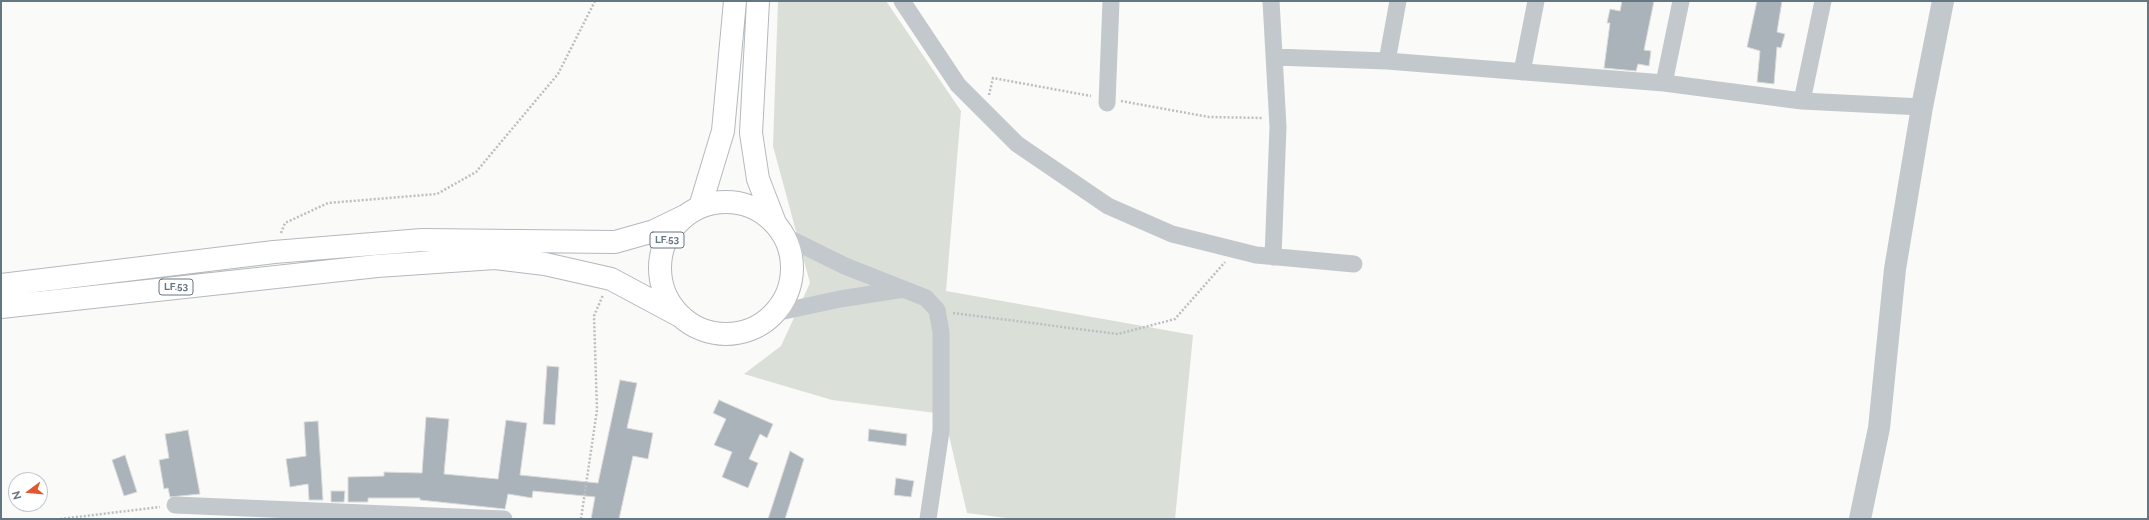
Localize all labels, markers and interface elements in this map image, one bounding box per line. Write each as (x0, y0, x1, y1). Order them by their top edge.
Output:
road number: LF.53 (650, 232, 684, 248)
road number: LF.53 (159, 279, 193, 295)
north arrow (8, 472, 48, 512)
text: N (10, 489, 24, 501)

